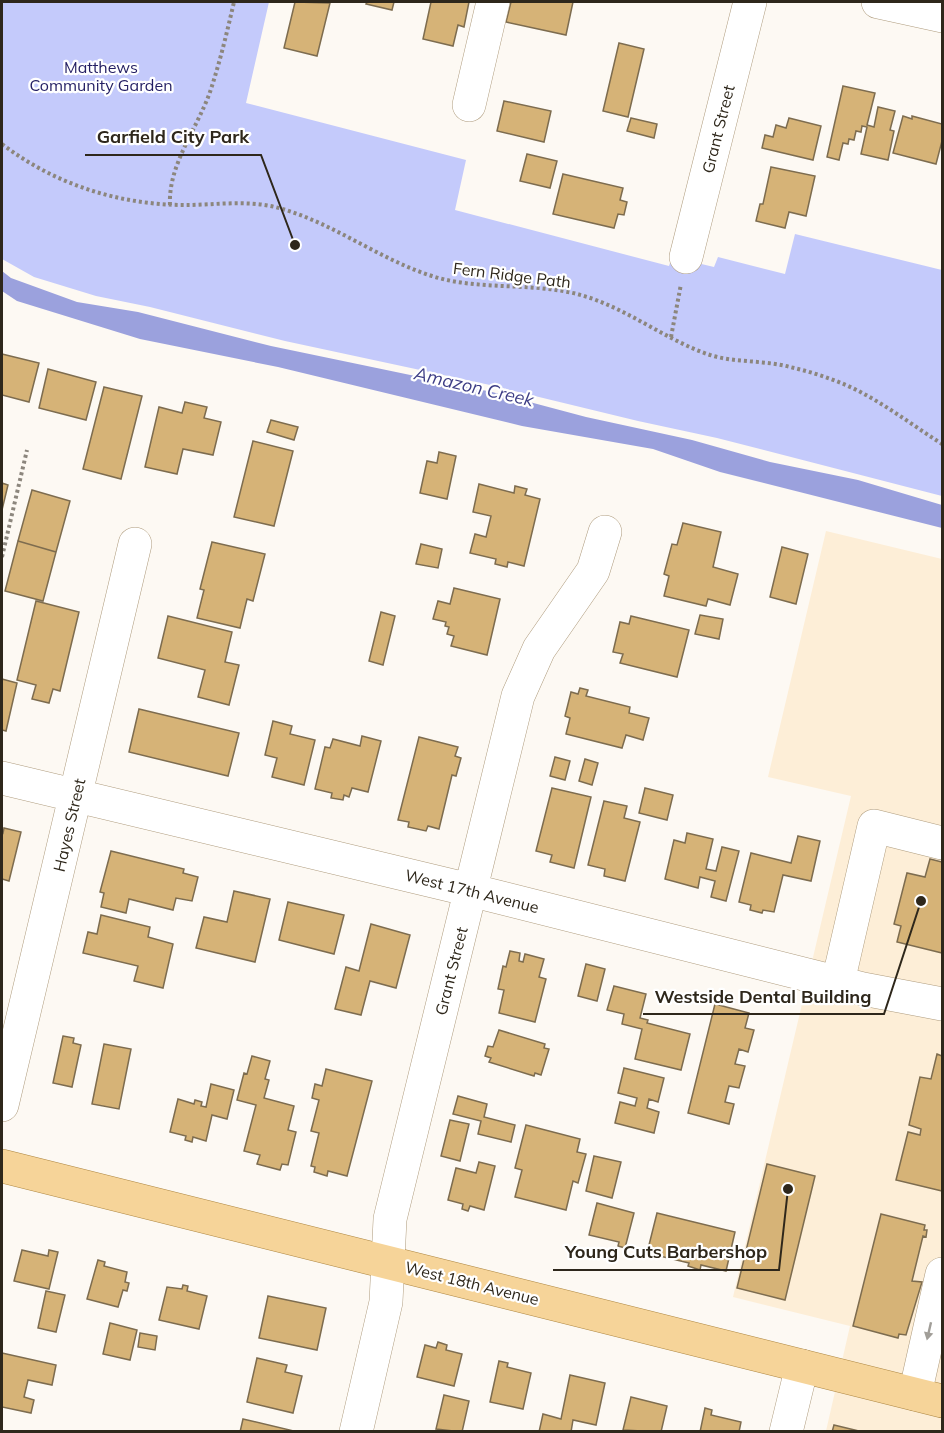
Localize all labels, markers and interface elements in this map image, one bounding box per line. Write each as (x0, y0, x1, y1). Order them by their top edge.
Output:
park label: Matthews Community Garden (29, 57, 173, 95)
street label: Grant Street (697, 82, 739, 175)
callout: Garfield City Park (85, 119, 261, 155)
text: Garfield City Park (97, 125, 250, 148)
street label: Fern Ridge Path (452, 258, 572, 292)
water label: Amazon Creek (411, 361, 537, 412)
street label: Hayes Street (49, 776, 90, 874)
street label: West 17th Avenue (403, 865, 541, 917)
street label: Grant Street (430, 924, 472, 1017)
callout: Westside Dental Building (643, 978, 884, 1014)
text: Westside Dental Building (655, 985, 871, 1008)
callout: Young Cuts Barbershop (553, 1234, 779, 1270)
text: Young Cuts Barbershop (564, 1240, 767, 1263)
street label: West 18th Avenue (403, 1257, 541, 1309)
one-way arrow (924, 1322, 934, 1341)

